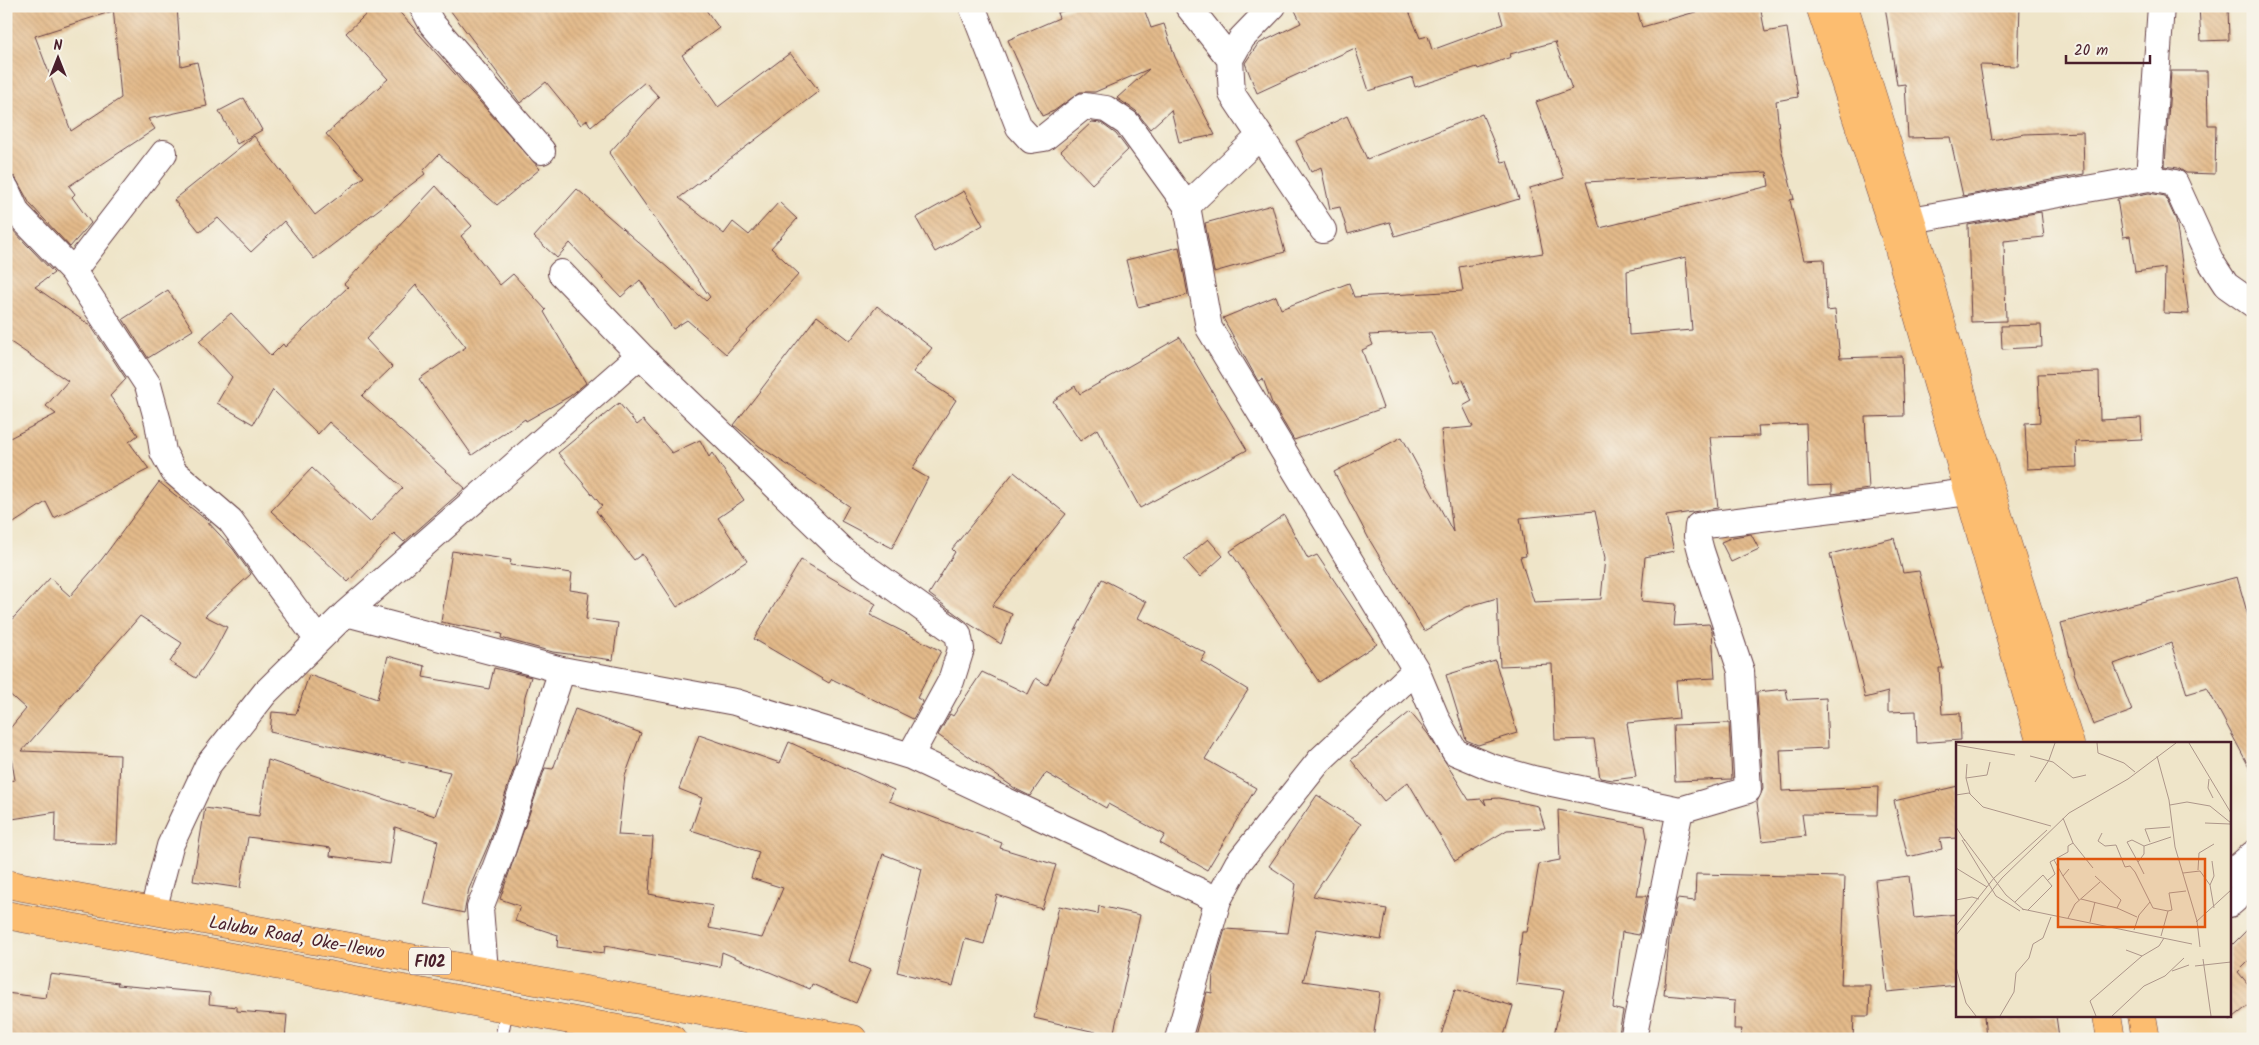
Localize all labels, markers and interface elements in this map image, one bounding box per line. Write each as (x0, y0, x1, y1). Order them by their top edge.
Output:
north arrow (32, 32, 82, 82)
scale bar (2066, 32, 2150, 64)
text: N (54, 35, 63, 57)
text: 20 m (2074, 39, 2108, 63)
inset map (1956, 742, 2232, 1018)
street label: Lalubu Road, Oke-Ilewo (206, 909, 387, 968)
road number: F102 (409, 948, 451, 974)

